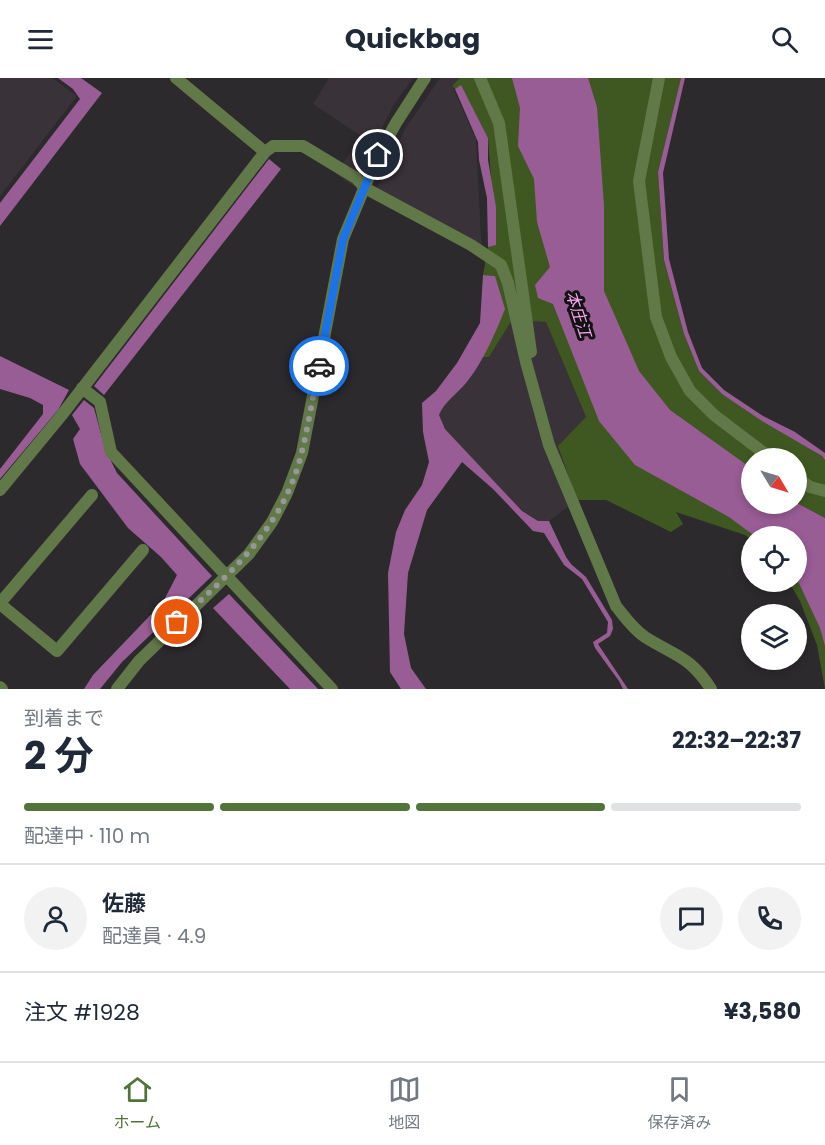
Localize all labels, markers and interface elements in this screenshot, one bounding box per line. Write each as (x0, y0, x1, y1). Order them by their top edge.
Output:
text: Quickbag (345, 20, 480, 57)
icon: menu (24, 23, 57, 56)
icon: search (768, 23, 801, 56)
pin (352, 129, 403, 180)
icon: home (361, 138, 394, 171)
water label: 本庄江 (560, 288, 597, 342)
courier (289, 336, 349, 396)
icon: car (303, 350, 336, 383)
north arrow (741, 448, 807, 514)
map controls (741, 448, 807, 670)
button: locate (741, 526, 807, 592)
pin (151, 596, 202, 647)
button: layers (741, 604, 807, 670)
icon: bag (160, 605, 193, 638)
text: 到着まで (24, 704, 104, 732)
text: 22:32–22:37 (672, 725, 801, 756)
text: 2 分 (24, 728, 94, 783)
text: 配達中 · 110 m (24, 822, 150, 850)
button: person (24, 887, 87, 950)
button: chat (660, 887, 723, 950)
button: phone (738, 887, 801, 950)
text: 佐藤 (102, 888, 146, 919)
text: 配達員 · 4.9 (102, 922, 206, 950)
text: ¥3,580 (724, 996, 801, 1027)
text: 注文 #1928 (24, 997, 140, 1028)
tab: ホーム (113, 1073, 161, 1135)
tab: 地図 (388, 1073, 421, 1135)
tab: 保存済み (648, 1073, 712, 1135)

